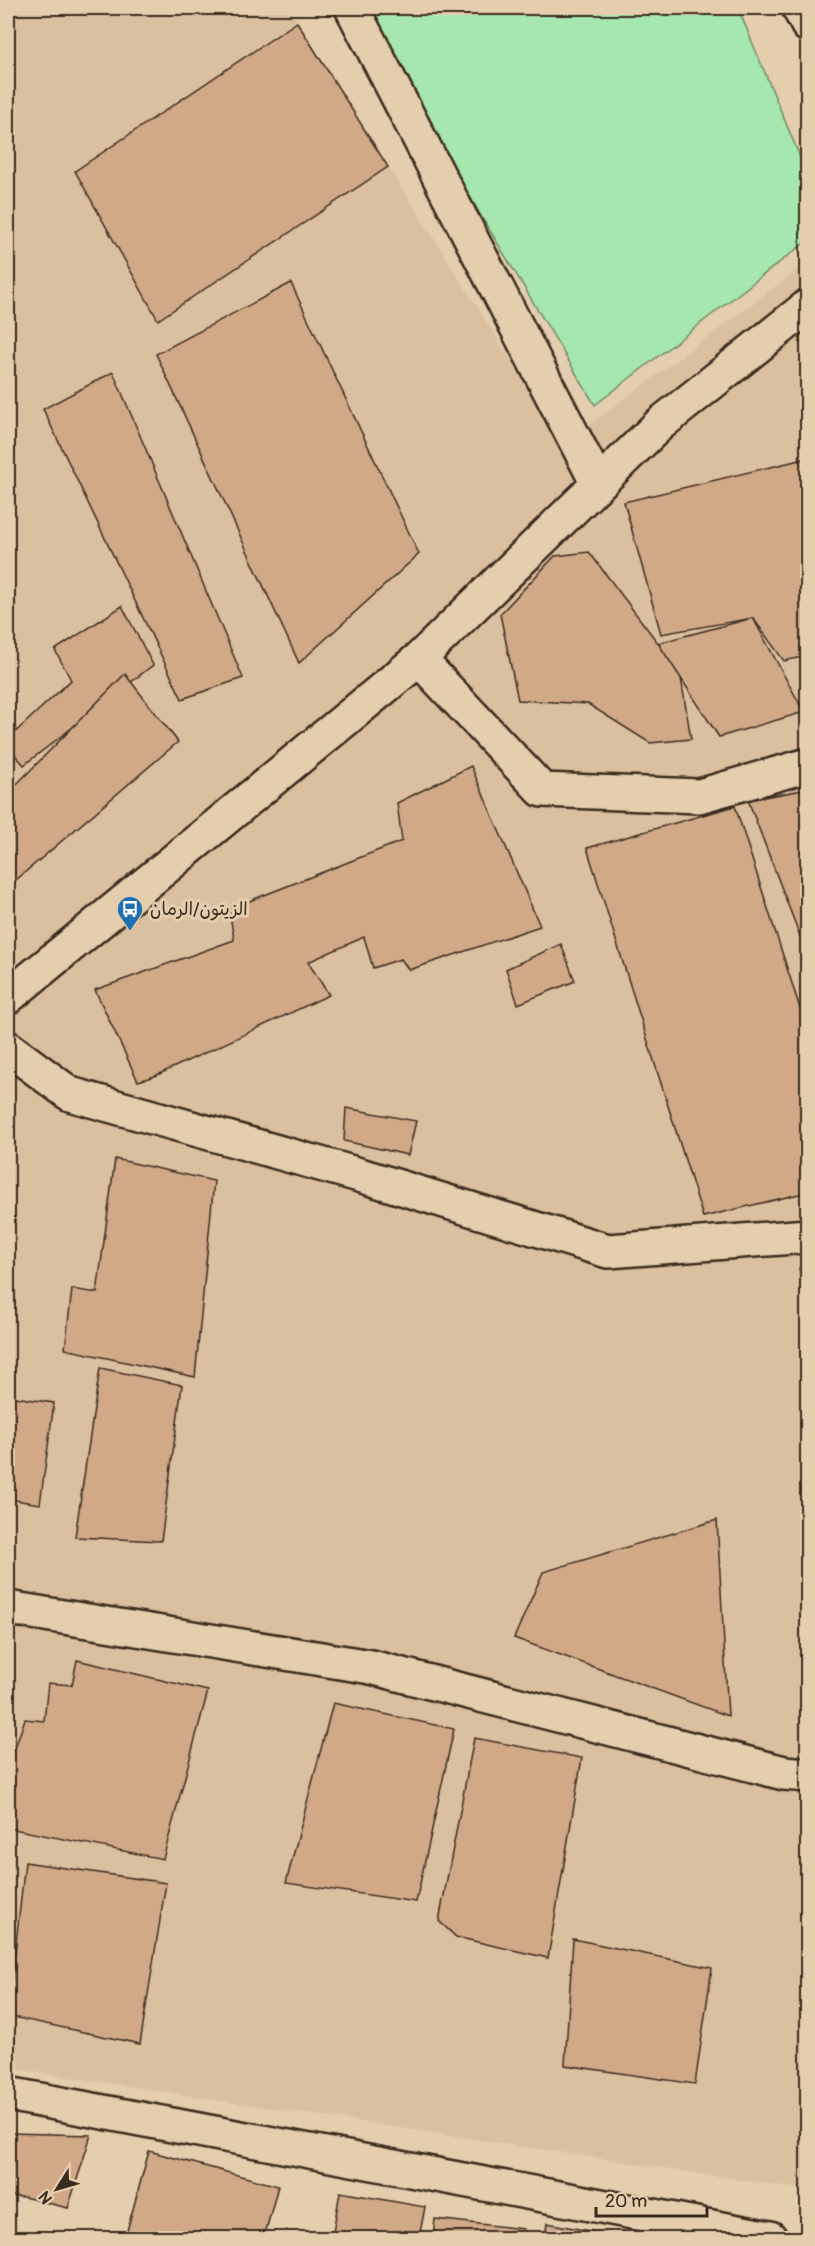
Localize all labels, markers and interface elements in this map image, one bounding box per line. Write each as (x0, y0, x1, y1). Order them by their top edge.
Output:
bus stop icon: الزيتون/الرمان (115, 894, 145, 932)
place label: الزيتون/الرمان (150, 898, 248, 921)
north arrow (27, 2159, 87, 2219)
scale bar (596, 2180, 707, 2218)
text: N (34, 2187, 57, 2208)
text: 20 m (605, 2190, 647, 2213)

